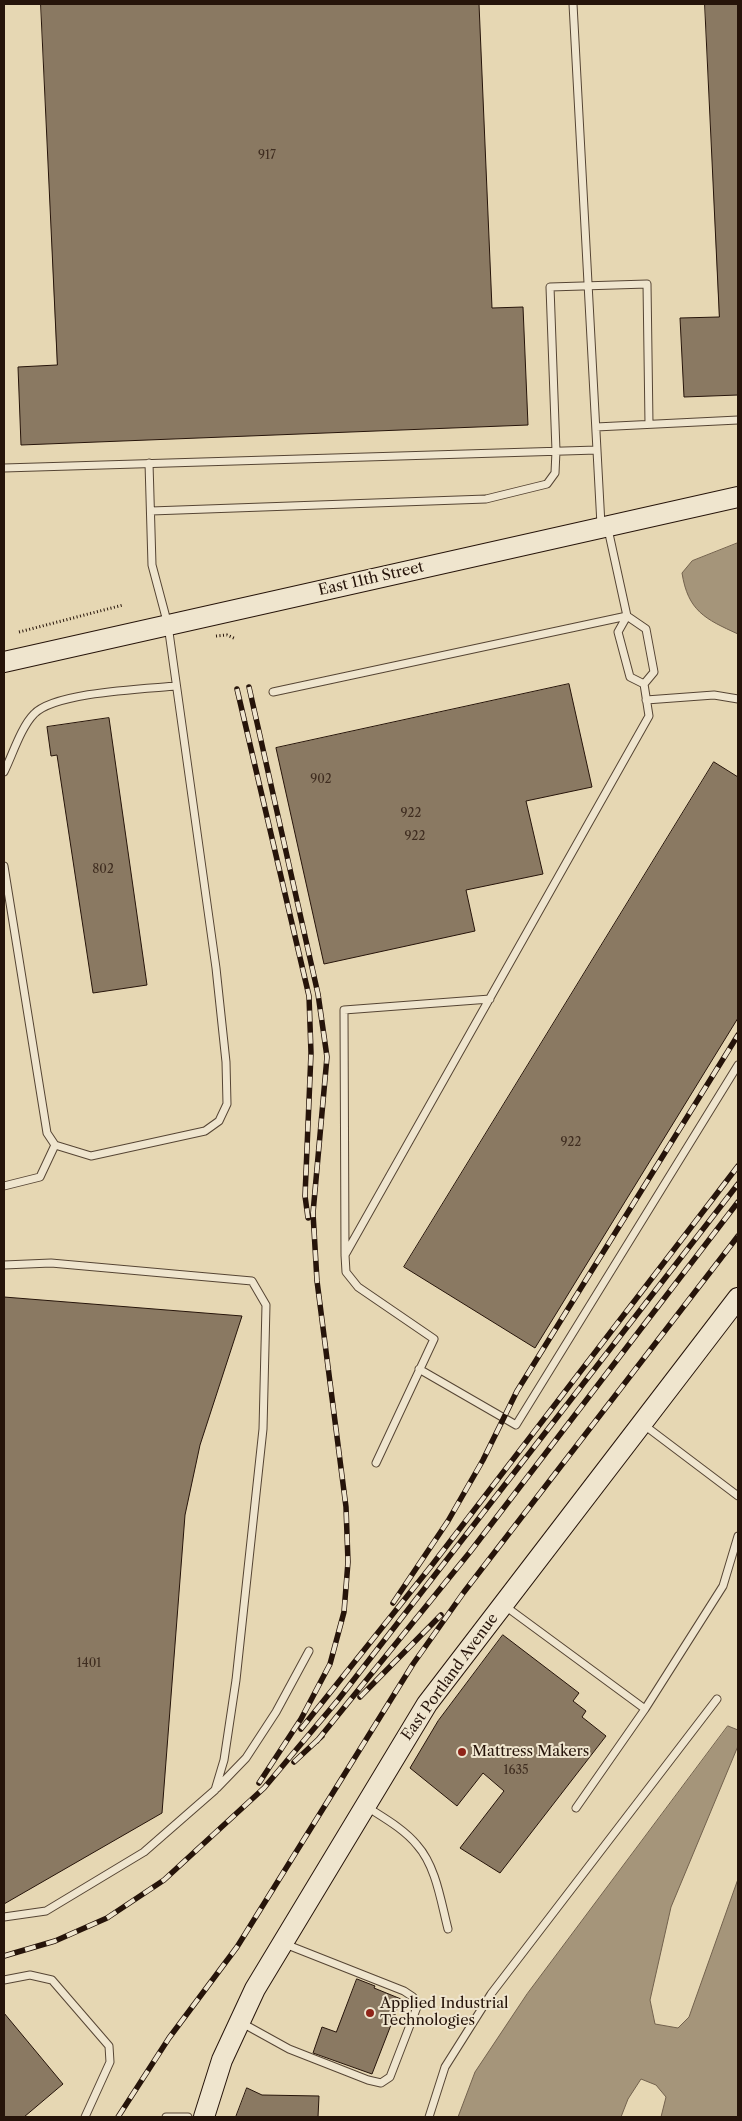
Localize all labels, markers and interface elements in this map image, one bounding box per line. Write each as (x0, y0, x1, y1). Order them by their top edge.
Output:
house number: 917 (258, 149, 276, 163)
street label: East 11th Street (316, 558, 426, 600)
house number: 902 (310, 773, 332, 787)
house number: 922 (401, 807, 421, 821)
house number: 922 (405, 830, 425, 844)
house number: 802 (92, 863, 114, 877)
house number: 922 (561, 1136, 581, 1150)
street label: East Portland Avenue (398, 1610, 502, 1744)
house number: 1401 (77, 1657, 101, 1671)
place label: Mattress Makers (472, 1743, 589, 1761)
marker: Mattress Makers (456, 1746, 468, 1758)
house number: 1635 (503, 1764, 529, 1778)
place label: Applied Industrial Technologies (380, 1995, 509, 2030)
marker: Applied Industrial Technologies (364, 2007, 376, 2019)

